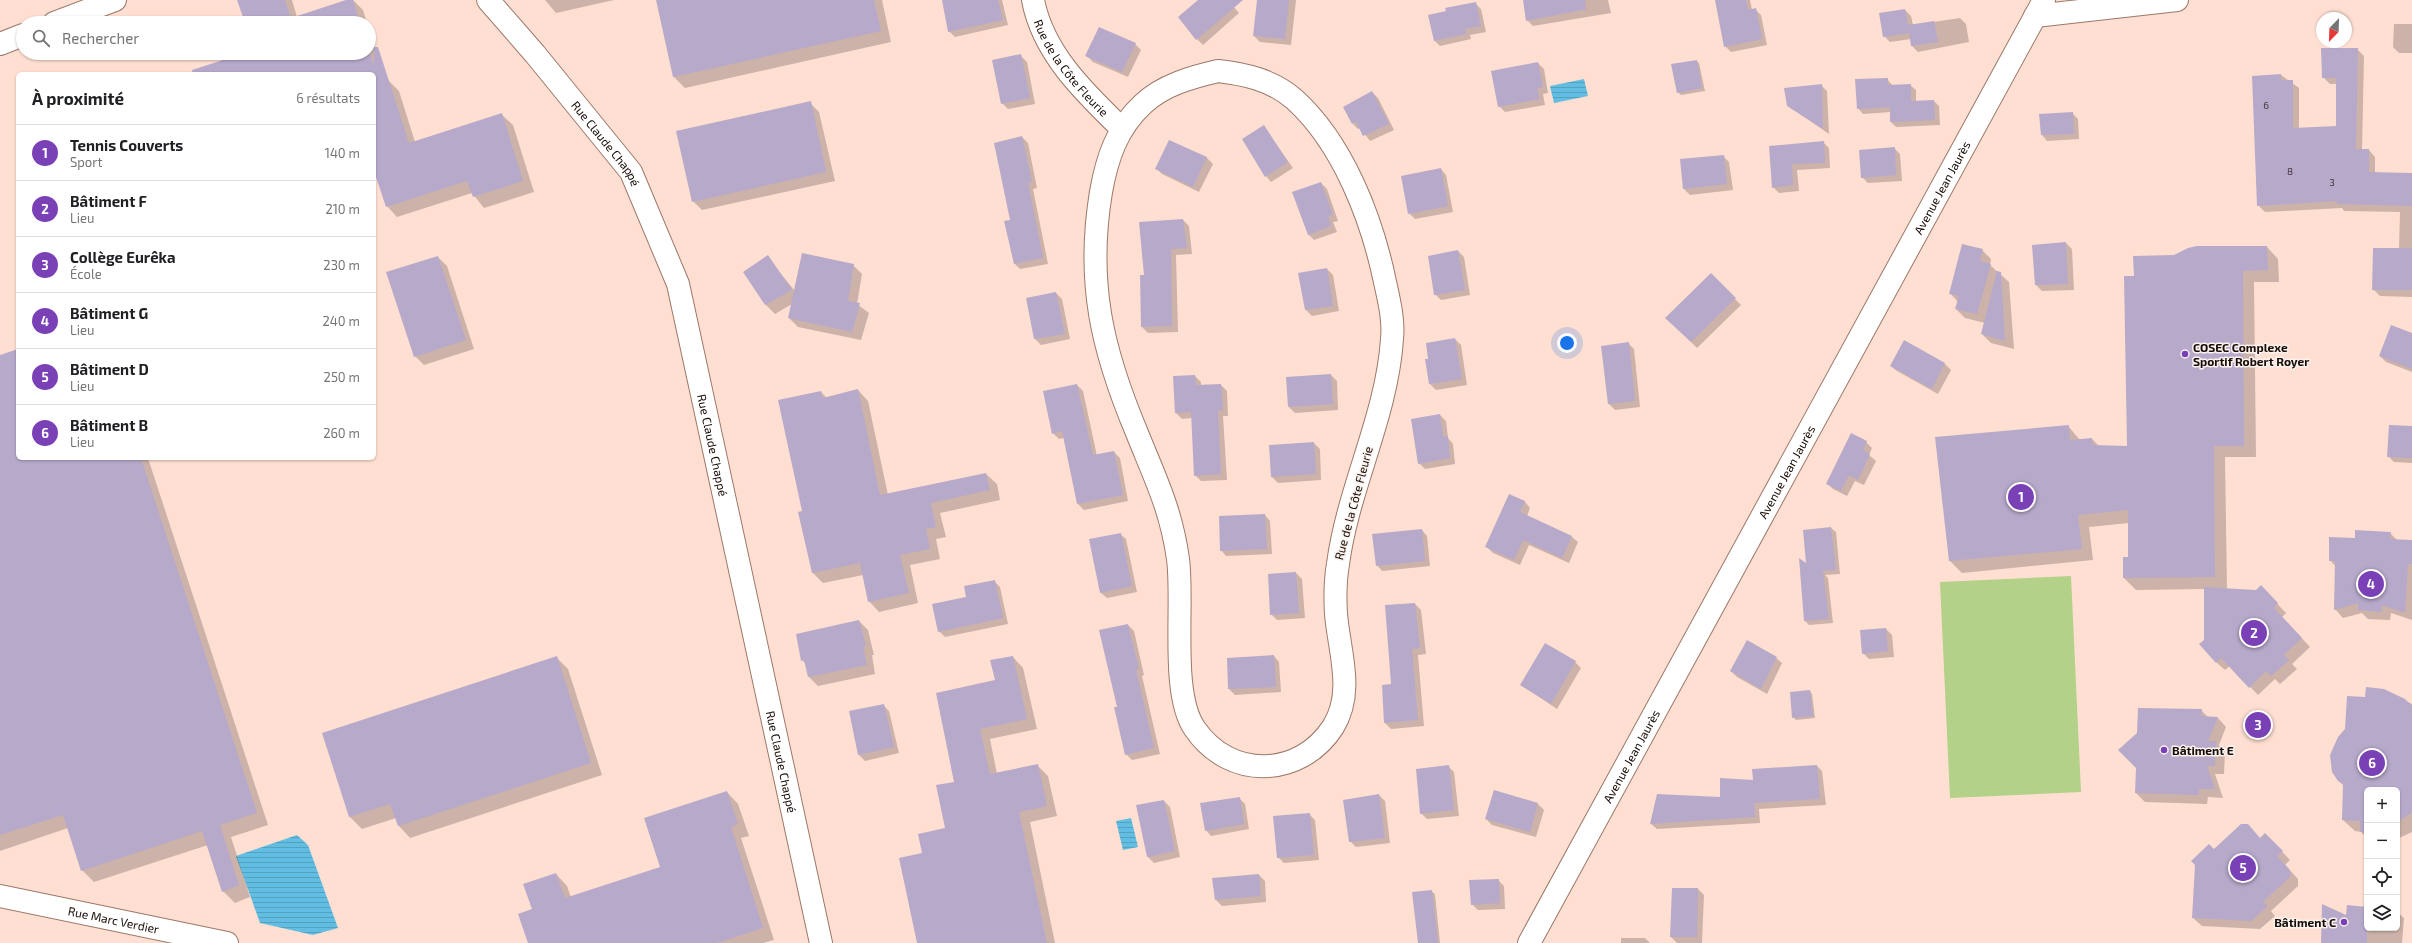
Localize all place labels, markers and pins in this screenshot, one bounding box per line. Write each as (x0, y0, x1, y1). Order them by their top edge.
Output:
place label: COSEC Complexe Sportif Robert Royer (2193, 340, 2309, 369)
marker: COSEC Complexe Sportif Robert Royer (2180, 349, 2190, 359)
pin: 1 (2008, 482, 2034, 512)
pin: 4 (2358, 569, 2384, 599)
pin: 2 (2241, 618, 2267, 648)
pin: 3 (2245, 710, 2271, 740)
place label: Bâtiment E (2172, 743, 2234, 757)
marker: Bâtiment E (2159, 745, 2169, 755)
pin: 6 (2359, 748, 2385, 778)
pin: 5 (2230, 853, 2256, 883)
place label: Bâtiment C (2274, 915, 2336, 929)
marker: Bâtiment C (2339, 917, 2349, 927)

